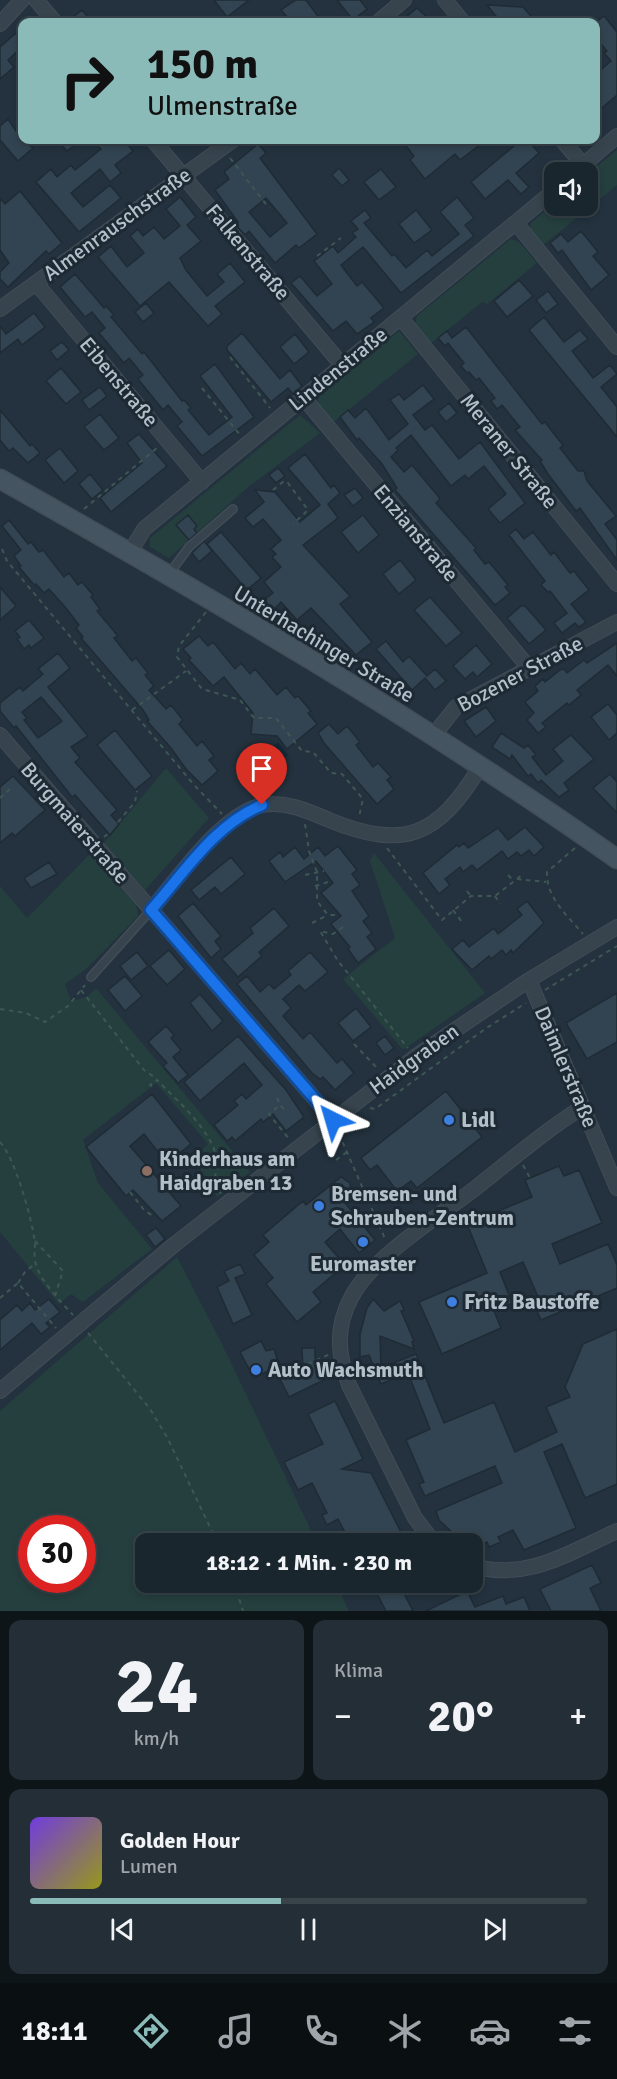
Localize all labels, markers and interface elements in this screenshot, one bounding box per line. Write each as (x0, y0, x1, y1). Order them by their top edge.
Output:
text: 150 m (147, 39, 258, 90)
icon: right (48, 42, 126, 120)
text: Ulmenstraße (147, 90, 298, 123)
street label: Almenrauschstraße (38, 162, 196, 286)
map controls (544, 162, 598, 216)
button: sound (544, 162, 598, 216)
street label: Falkenstraße (200, 199, 296, 305)
street label: Lindenstraße (283, 321, 393, 417)
street label: Eibenstraße (74, 332, 164, 432)
street label: Meraner Straße (455, 388, 563, 514)
street label: Enzianstraße (368, 479, 464, 587)
street label: Unterhachinger Straße (229, 580, 419, 708)
street label: Bozener Straße (453, 630, 587, 718)
pin (236, 743, 287, 805)
icon: arrive (245, 752, 278, 785)
street label: Burgmaierstraße (15, 757, 135, 889)
street label: Daimlerstraße (529, 1002, 603, 1132)
street label: Haidgraben (364, 1018, 464, 1100)
position arrow (301, 1088, 365, 1152)
place label: Lidl (461, 1107, 496, 1133)
marker: Lidl (442, 1113, 456, 1127)
place label: Kinderhaus am Haidgraben 13 (159, 1146, 295, 1196)
marker: Kinderhaus am Haidgraben 13 (140, 1164, 154, 1178)
place label: Bremsen- und Schrauben-Zentrum (331, 1181, 514, 1231)
marker: Bremsen- und Schrauben-Zentrum (312, 1199, 326, 1213)
marker: Euromaster (356, 1235, 370, 1249)
place label: Euromaster (310, 1251, 417, 1277)
place label: Fritz Baustoffe (464, 1289, 599, 1315)
marker: Fritz Baustoffe (445, 1295, 459, 1309)
place label: Auto Wachsmuth (268, 1357, 423, 1383)
marker: Auto Wachsmuth (249, 1363, 263, 1377)
speed limit sign: 30 (18, 1515, 96, 1593)
text: 18:12 · 1 Min. · 230 m (206, 1549, 412, 1576)
text: 24 (114, 1639, 199, 1735)
text: Klima (334, 1658, 383, 1683)
text: 20° (427, 1689, 494, 1744)
text: − (334, 1696, 352, 1737)
text: + (569, 1696, 587, 1737)
text: km/h (134, 1726, 179, 1751)
text: Golden Hour (120, 1827, 240, 1854)
text: Lumen (120, 1854, 178, 1879)
icon: previous (106, 1913, 139, 1946)
icon: pause (292, 1913, 325, 1946)
icon: next (478, 1913, 511, 1946)
icon: directions (130, 2010, 172, 2052)
icon: music (215, 2010, 257, 2052)
icon: phone (300, 2010, 342, 2052)
icon: climate (384, 2010, 426, 2052)
icon: car (469, 2010, 511, 2052)
icon: filters (554, 2010, 596, 2052)
text: 18:11 (21, 2015, 88, 2048)

